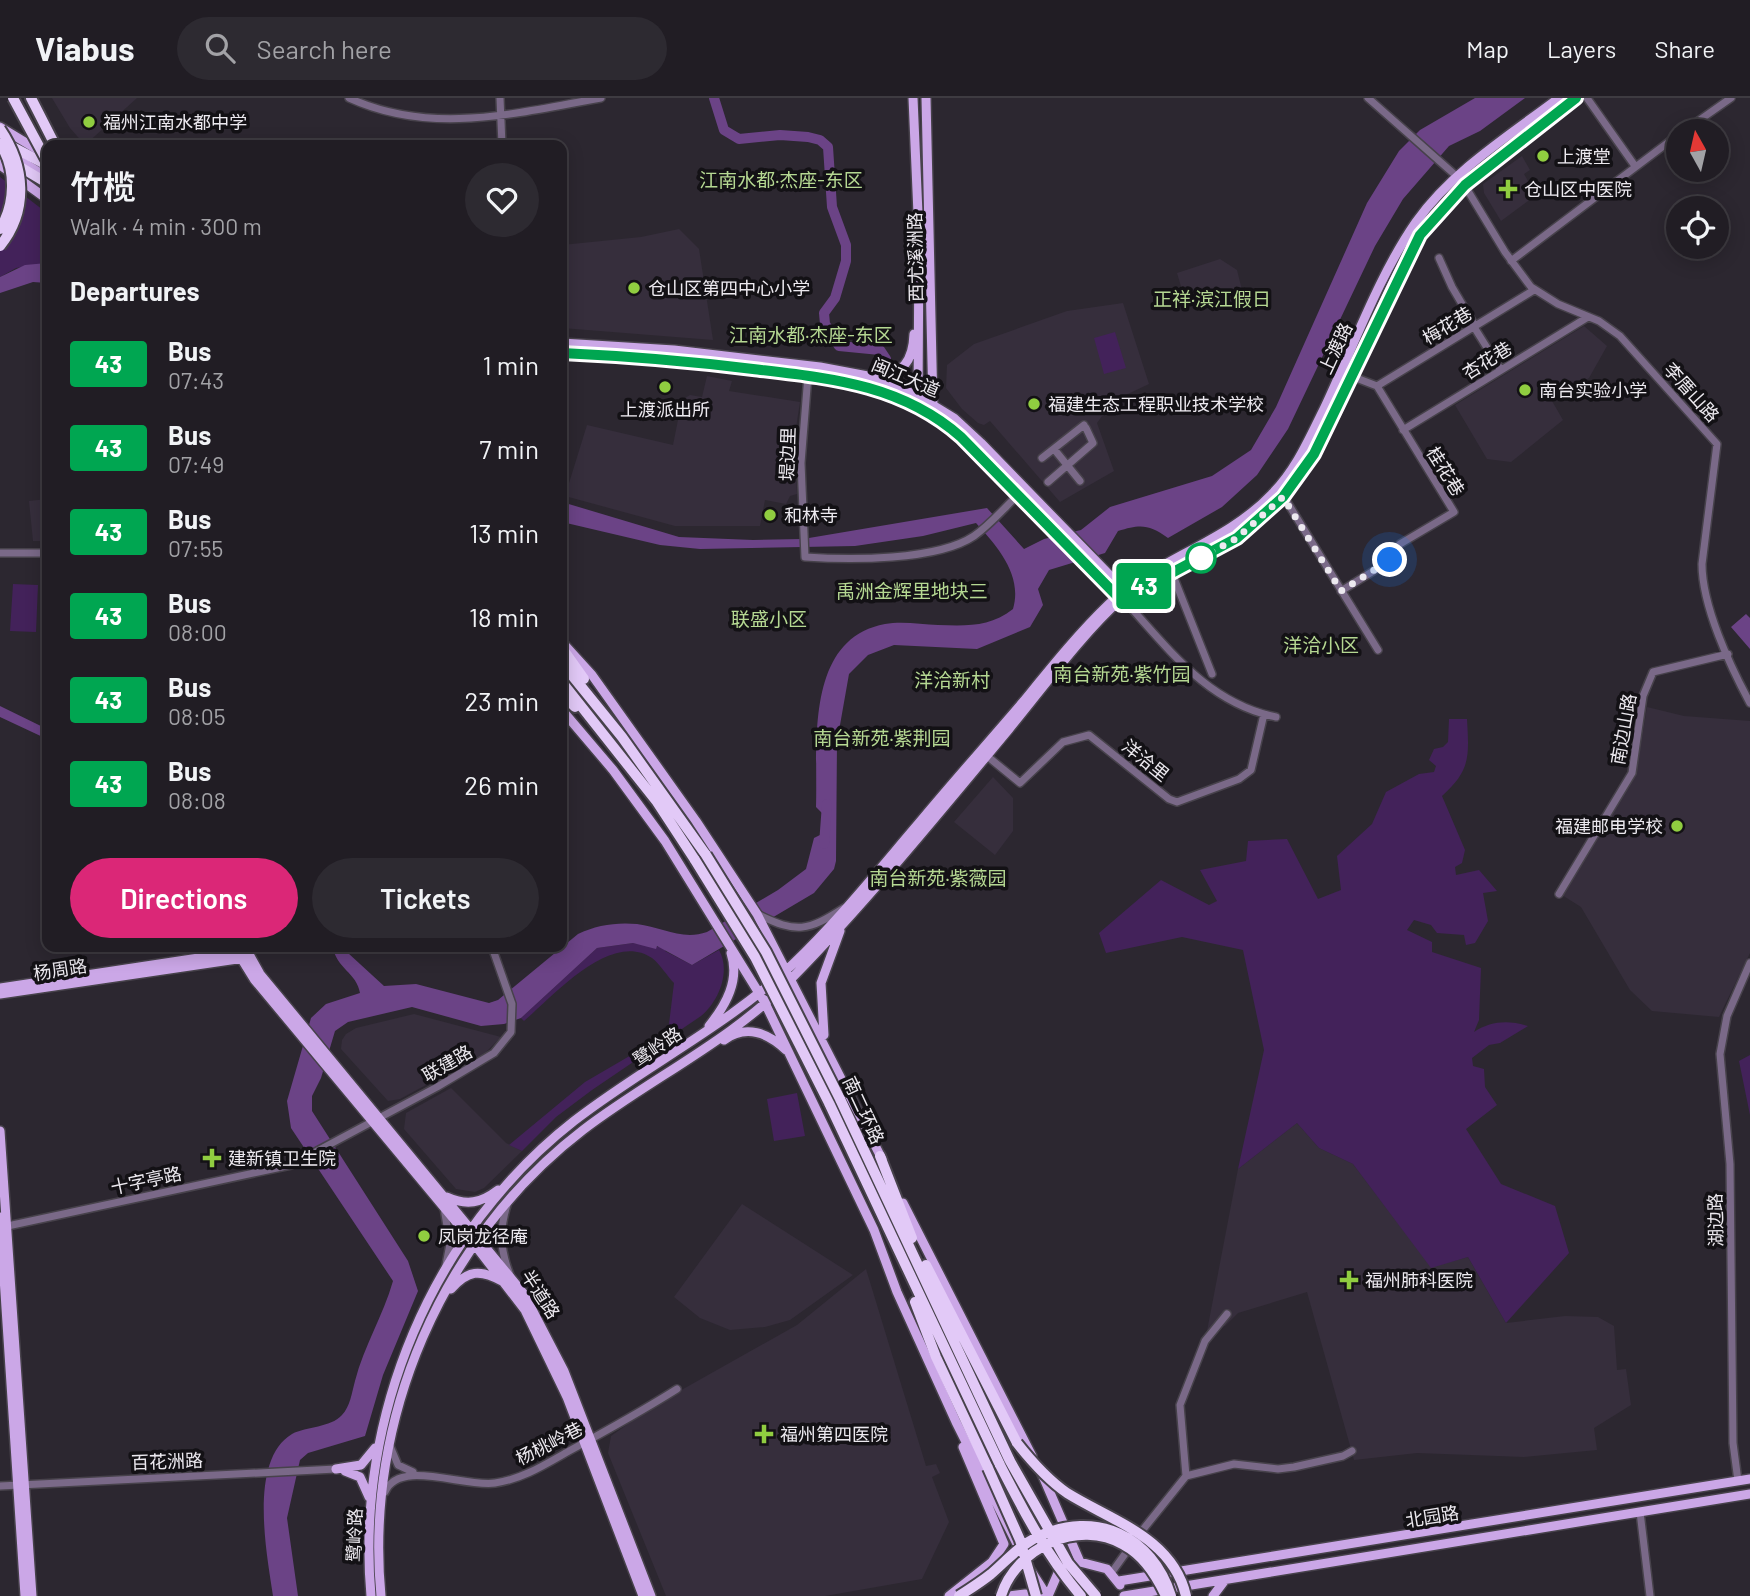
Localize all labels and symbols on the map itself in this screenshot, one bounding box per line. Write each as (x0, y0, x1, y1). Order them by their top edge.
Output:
place label: 福州江南水都中学 (103, 111, 247, 133)
marker: 福州江南水都中学 (81, 114, 97, 130)
north arrow (1666, 119, 1729, 182)
place label: 上渡堂 (1557, 145, 1611, 167)
marker: 上渡堂 (1535, 148, 1551, 164)
district label: 江南水都·杰座-东区 (699, 168, 863, 191)
place label: 仓山区中医院 (1524, 178, 1632, 200)
marker: 仓山区中医院 (1498, 179, 1518, 199)
street label: 西尤溪洲路 (903, 212, 927, 302)
place label: 仓山区第四中心小学 (648, 277, 810, 299)
marker: 仓山区第四中心小学 (626, 280, 642, 296)
district label: 正祥·滨江假日 (1153, 287, 1271, 310)
street label: 梅花巷 (1418, 302, 1476, 348)
street label: 上渡路 (1314, 319, 1356, 377)
district label: 江南水都·杰座-东区 (729, 323, 893, 346)
street label: 杏花巷 (1458, 336, 1516, 384)
street label: 闽江大道 (869, 353, 943, 401)
street label: 李厝山路 (1660, 358, 1724, 426)
marker: 上渡派出所 (657, 379, 673, 395)
place label: 南台实验小学 (1539, 379, 1647, 401)
marker: 南台实验小学 (1517, 382, 1533, 398)
place label: 福建生态工程职业技术学校 (1048, 393, 1264, 415)
marker: 福建生态工程职业技术学校 (1026, 396, 1042, 412)
place label: 上渡派出所 (620, 398, 710, 420)
street label: 堤边里 (775, 427, 799, 481)
street label: 桂花巷 (1422, 442, 1470, 500)
place label: 和林寺 (784, 504, 838, 526)
marker: 和林寺 (762, 507, 778, 523)
your location (1372, 542, 1407, 577)
unlabelled marker (1186, 543, 1216, 573)
line badge: 43 (1112, 563, 1176, 609)
district label: 禹洲金辉里地块三 (836, 579, 988, 602)
district label: 联盛小区 (731, 607, 807, 630)
district label: 洋洽小区 (1283, 633, 1359, 656)
district label: 南台新苑·紫竹园 (1054, 662, 1191, 685)
district label: 洋洽新村 (914, 668, 990, 691)
street label: 南边山路 (1606, 692, 1640, 766)
district label: 南台新苑·紫荆园 (814, 726, 951, 749)
street label: 洋洽里 (1118, 734, 1174, 786)
place label: 福建邮电学校 (1555, 815, 1663, 837)
marker: 福建邮电学校 (1669, 818, 1685, 834)
district label: 南台新苑·紫薇园 (870, 866, 1007, 889)
street label: 杨周路 (32, 954, 88, 984)
street label: 鹭岭路 (628, 1022, 686, 1070)
street label: 联建路 (418, 1040, 476, 1086)
street label: 南二环路 (839, 1073, 889, 1147)
place label: 建新镇卫生院 (228, 1147, 336, 1169)
marker: 建新镇卫生院 (202, 1148, 222, 1168)
street label: 十字亭路 (108, 1162, 184, 1198)
street label: 湖边路 (1704, 1193, 1726, 1247)
place label: 凤岗龙径庵 (438, 1225, 528, 1247)
marker: 凤岗龙径庵 (416, 1228, 432, 1244)
street label: 半道路 (517, 1265, 565, 1323)
place label: 福州肺科医院 (1365, 1269, 1473, 1291)
marker: 福州肺科医院 (1339, 1270, 1359, 1290)
street label: 杨桃岭巷 (512, 1417, 586, 1469)
place label: 福州第四医院 (780, 1423, 888, 1445)
marker: 福州第四医院 (754, 1424, 774, 1444)
street label: 百花洲路 (131, 1449, 203, 1473)
street label: 北园路 (1404, 1501, 1460, 1531)
street label: 鹭岭路 (342, 1508, 366, 1562)

